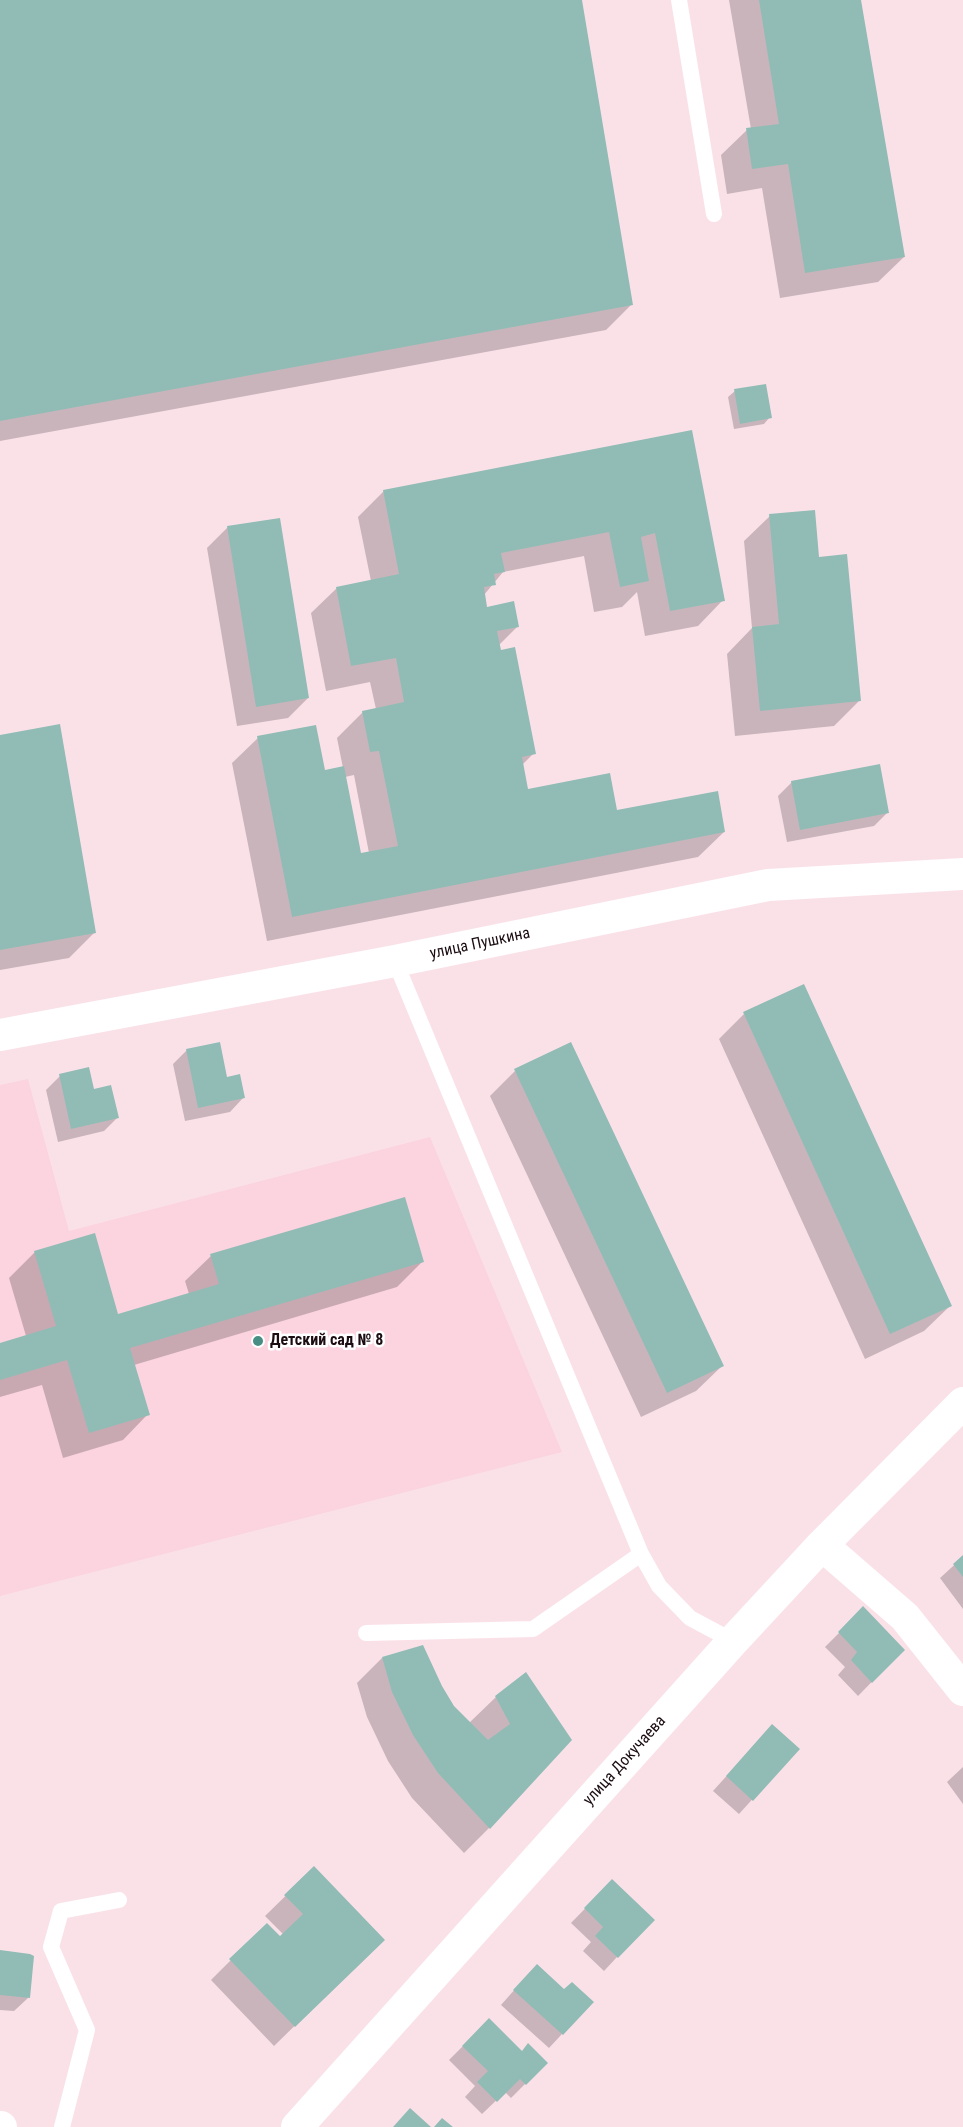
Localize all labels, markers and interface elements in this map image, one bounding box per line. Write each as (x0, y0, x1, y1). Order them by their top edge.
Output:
street label: улица Пушкина (428, 924, 532, 964)
place label: Детский сад № 8 (270, 1331, 383, 1351)
marker: Детский сад № 8 (251, 1334, 265, 1348)
street label: улица Докучаева (580, 1712, 670, 1810)

